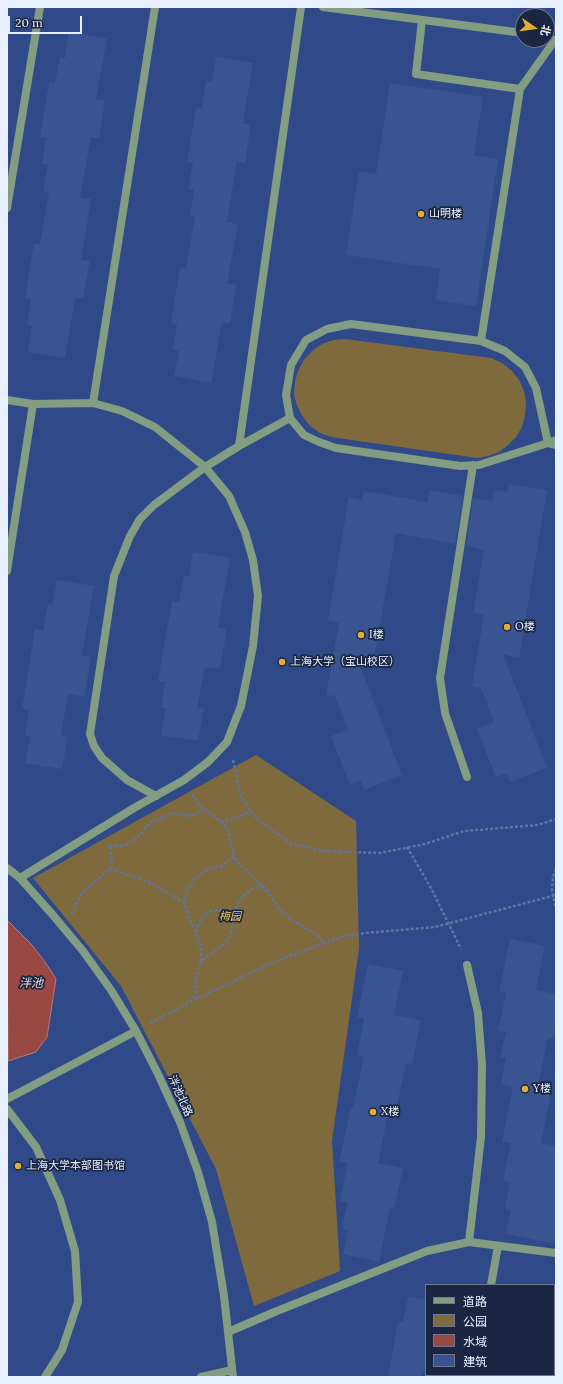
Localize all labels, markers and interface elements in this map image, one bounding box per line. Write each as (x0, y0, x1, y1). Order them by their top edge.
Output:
scale bar (10, 8, 84, 34)
north arrow (515, 8, 555, 48)
text: 20 m (15, 15, 43, 30)
text: 北 (538, 24, 554, 37)
place label: 山明楼 (429, 207, 462, 221)
marker: 山明楼 (416, 209, 426, 219)
place label: O楼 (515, 620, 535, 634)
marker: O楼 (502, 622, 512, 632)
place label: I楼 (369, 628, 384, 642)
marker: I楼 (356, 630, 366, 640)
place label: 上海大学（宝山校区） (290, 655, 400, 669)
marker: 上海大学（宝山校区） (277, 657, 287, 667)
park label: 梅园 (219, 910, 241, 924)
water label: 泮池 (19, 977, 43, 991)
street label: 泮池北路 (165, 1073, 195, 1119)
place label: Y楼 (533, 1082, 551, 1096)
marker: Y楼 (520, 1084, 530, 1094)
place label: X楼 (381, 1105, 399, 1119)
marker: X楼 (368, 1107, 378, 1117)
place label: 上海大学本部图书馆 (26, 1159, 125, 1173)
marker: 上海大学本部图书馆 (13, 1161, 23, 1171)
legend (425, 1284, 555, 1376)
text: 道路 (463, 1294, 487, 1309)
text: 公园 (463, 1314, 487, 1329)
text: 水域 (463, 1334, 487, 1349)
text: 建筑 (463, 1354, 487, 1369)

